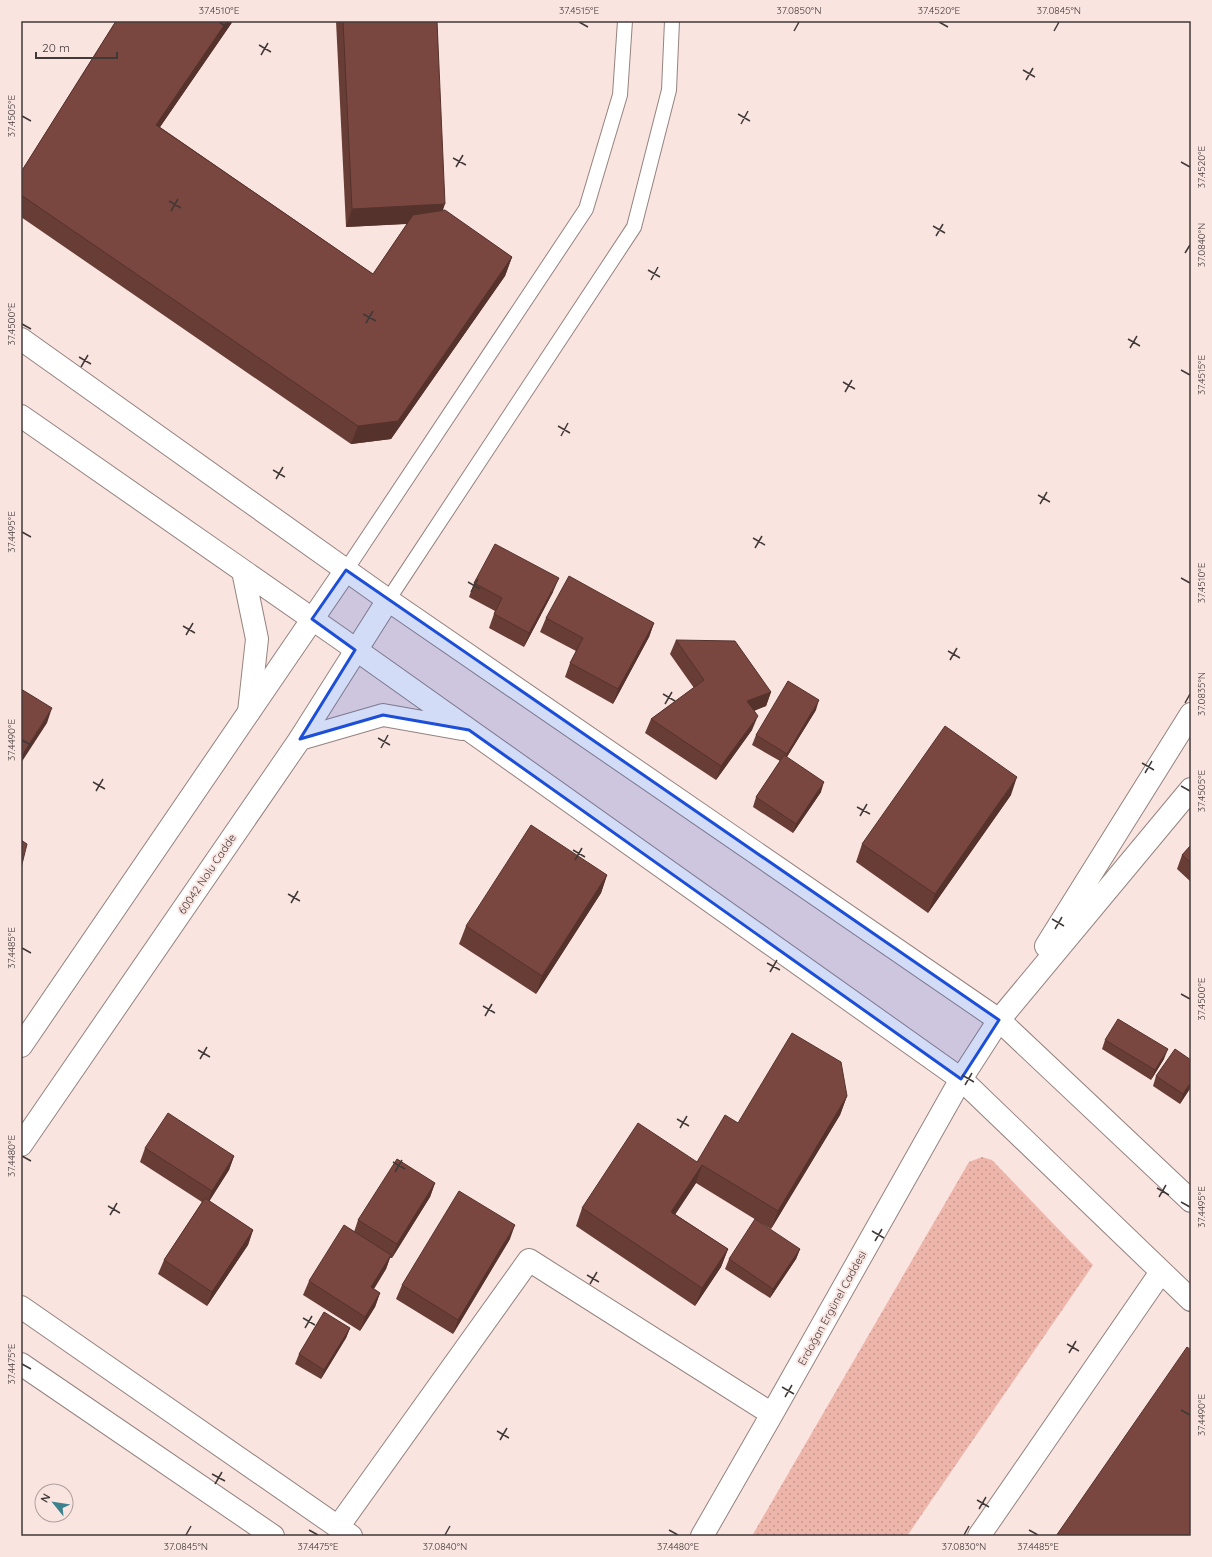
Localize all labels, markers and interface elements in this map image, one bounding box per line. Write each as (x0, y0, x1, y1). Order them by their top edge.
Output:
text: 37.4510°E (199, 4, 240, 17)
text: 37.4515°E (559, 4, 599, 17)
text: 37.0850°N (777, 4, 821, 17)
text: 37.4520°E (918, 4, 961, 17)
text: 37.0845°N (1037, 4, 1081, 17)
scale bar (36, 34, 117, 60)
text: 20 m (42, 40, 70, 55)
text: 37.4505°E (5, 94, 18, 137)
text: 37.4520°E (1195, 145, 1208, 188)
text: 37.0840°N (1195, 223, 1208, 267)
text: 37.4500°E (5, 302, 18, 345)
text: 37.4515°E (1195, 355, 1208, 395)
text: 37.4495°E (5, 511, 18, 553)
text: 37.4510°E (1195, 562, 1208, 603)
text: 37.0835°N (1195, 672, 1208, 716)
text: 37.4490°E (5, 719, 18, 761)
text: 37.4505°E (1195, 769, 1208, 812)
street label: 60042 Nolu Cadde (175, 831, 239, 917)
text: 37.4485°E (5, 927, 18, 969)
text: 37.4500°E (1195, 977, 1208, 1020)
text: 37.4480°E (5, 1135, 18, 1177)
text: 37.4495°E (1195, 1186, 1208, 1228)
street label: Erdoğan Ergünel Caddesi (795, 1248, 869, 1368)
text: 37.4475°E (5, 1343, 18, 1385)
text: 37.4490°E (1195, 1394, 1208, 1436)
north arrow (34, 1483, 74, 1523)
text: N (37, 1491, 53, 1505)
text: 37.0845°N (164, 1540, 208, 1553)
text: 37.4475°E (297, 1540, 339, 1553)
text: 37.0840°N (423, 1540, 467, 1553)
text: 37.4480°E (657, 1540, 699, 1553)
text: 37.0830°N (942, 1540, 986, 1553)
text: 37.4485°E (1017, 1540, 1059, 1553)

